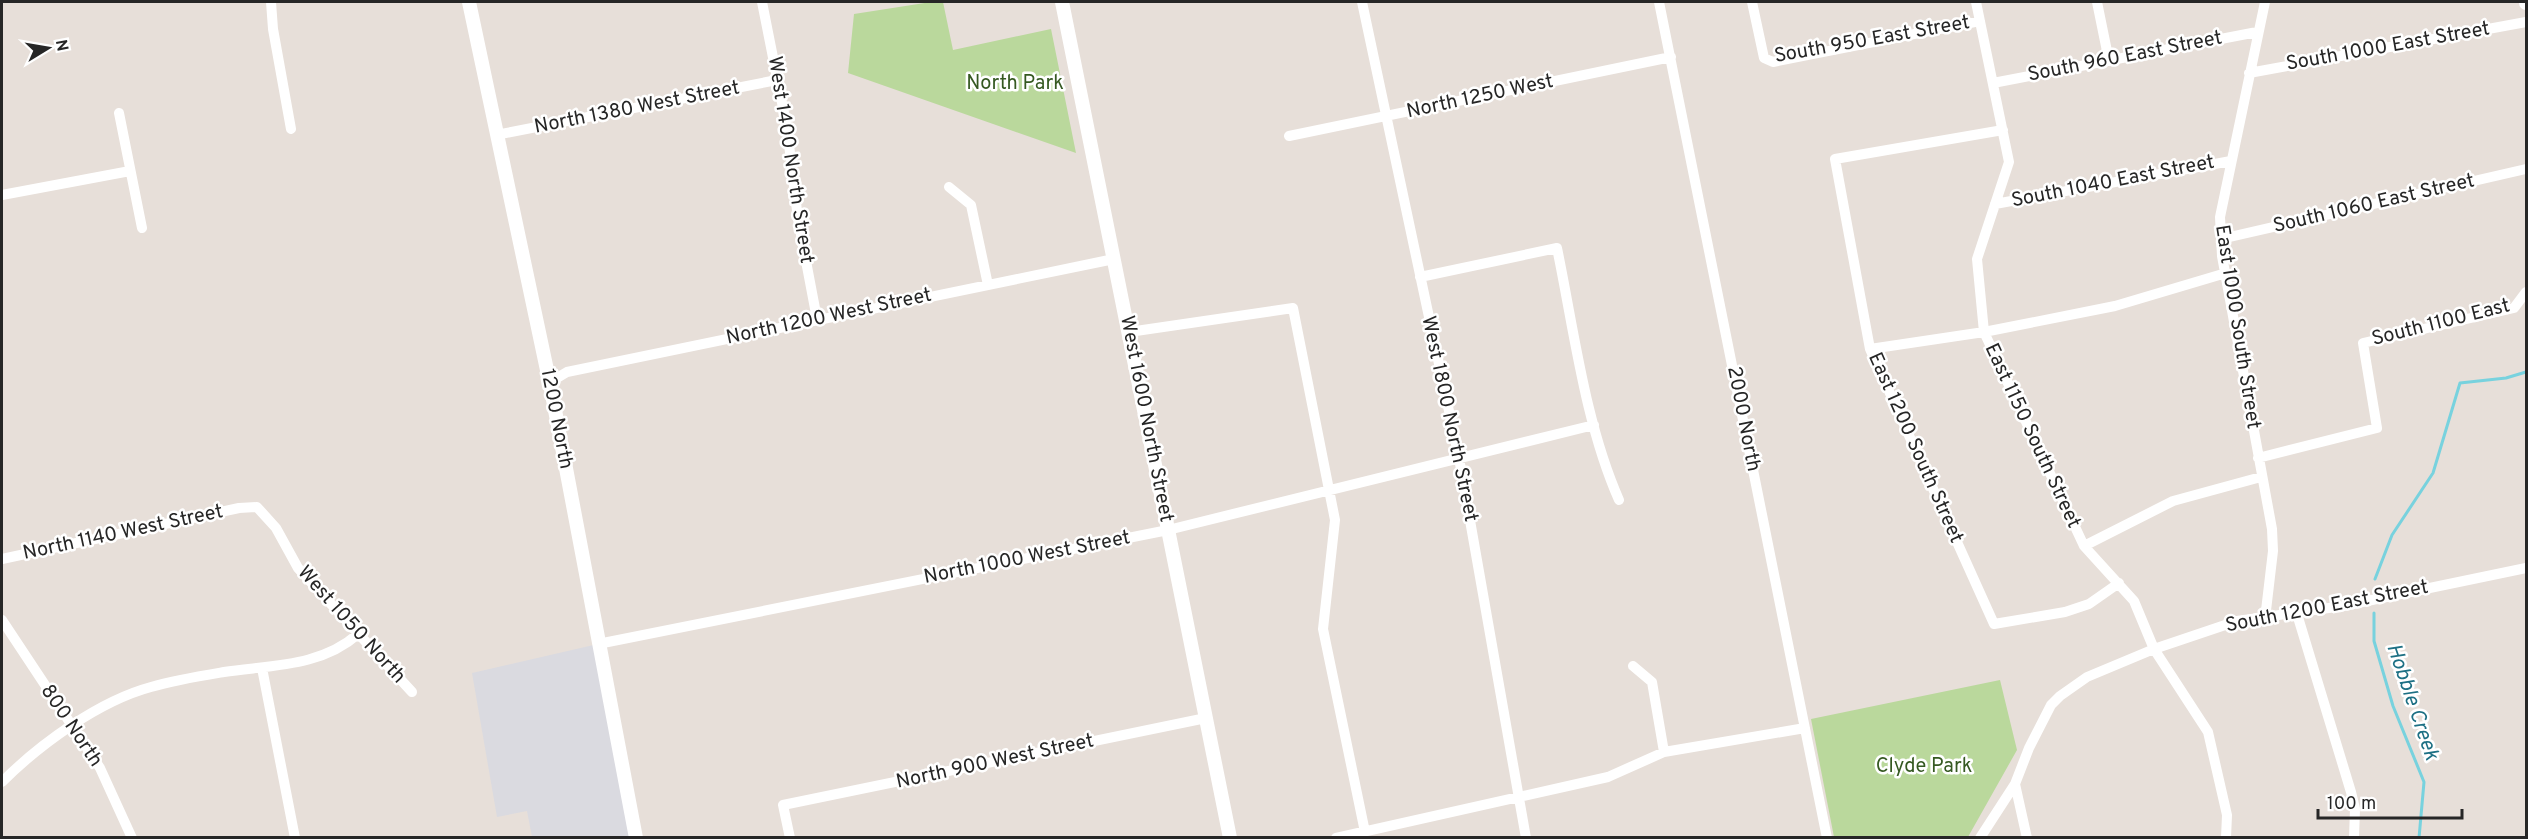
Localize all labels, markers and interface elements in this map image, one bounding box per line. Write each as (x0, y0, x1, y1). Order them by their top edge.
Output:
street label: South 950 East Street (1772, 10, 1972, 70)
street label: South 1000 East Street (2284, 16, 2492, 78)
north arrow (18, 18, 78, 78)
street label: South 960 East Street (2026, 25, 2224, 89)
text: N (50, 38, 72, 53)
street label: West 1400 North Street (761, 54, 819, 266)
street label: North 1250 West (1404, 69, 1556, 125)
park label: North Park (966, 71, 1064, 97)
street label: North 1380 West Street (532, 75, 742, 141)
street label: South 1040 East Street (2009, 150, 2217, 214)
street label: South 1060 East Street (2271, 168, 2477, 240)
street label: East 1000 South Street (2208, 223, 2266, 431)
street label: North 1200 West Street (724, 283, 934, 351)
street label: South 1100 East (2369, 293, 2513, 353)
street label: West 1600 North Street (1113, 314, 1179, 524)
street label: West 1800 North Street (1414, 314, 1484, 524)
street label: East 1150 South Street (1978, 339, 2086, 533)
street label: East 1200 South Street (1861, 349, 1969, 547)
street label: 2000 North (1720, 364, 1766, 474)
street label: 1200 North (534, 367, 578, 471)
street label: North 1140 West Street (21, 499, 225, 567)
street label: North 1000 West Street (922, 525, 1132, 591)
street label: West 1050 North (291, 560, 411, 690)
street label: South 1200 East Street (2223, 575, 2431, 639)
water label: Hobble Creek (2379, 640, 2445, 764)
street label: 800 North (34, 680, 108, 772)
street label: North 900 West Street (894, 728, 1096, 796)
park label: Clyde Park (1876, 754, 1972, 780)
scale bar (2318, 782, 2462, 820)
text: 100 m (2327, 793, 2376, 816)

